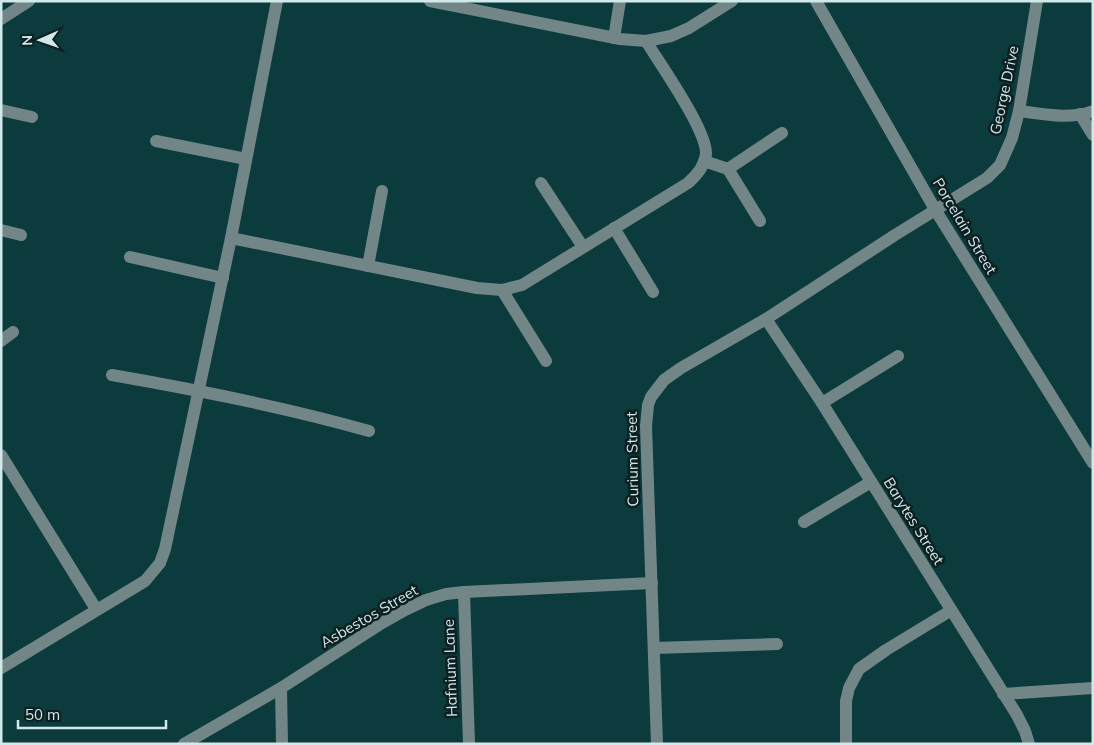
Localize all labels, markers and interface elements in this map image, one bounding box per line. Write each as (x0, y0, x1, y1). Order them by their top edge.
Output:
north arrow (15, 15, 65, 65)
text: N (18, 35, 36, 46)
street label: George Drive (985, 44, 1023, 136)
street label: Porcelain Street (929, 174, 1001, 278)
street label: Curium Street (622, 411, 642, 507)
street label: Barytes Street (880, 474, 948, 568)
street label: Asbestos Street (317, 580, 421, 652)
street label: Hafnium Lane (439, 619, 461, 717)
scale bar (18, 698, 165, 730)
text: 50 m (25, 705, 60, 724)

